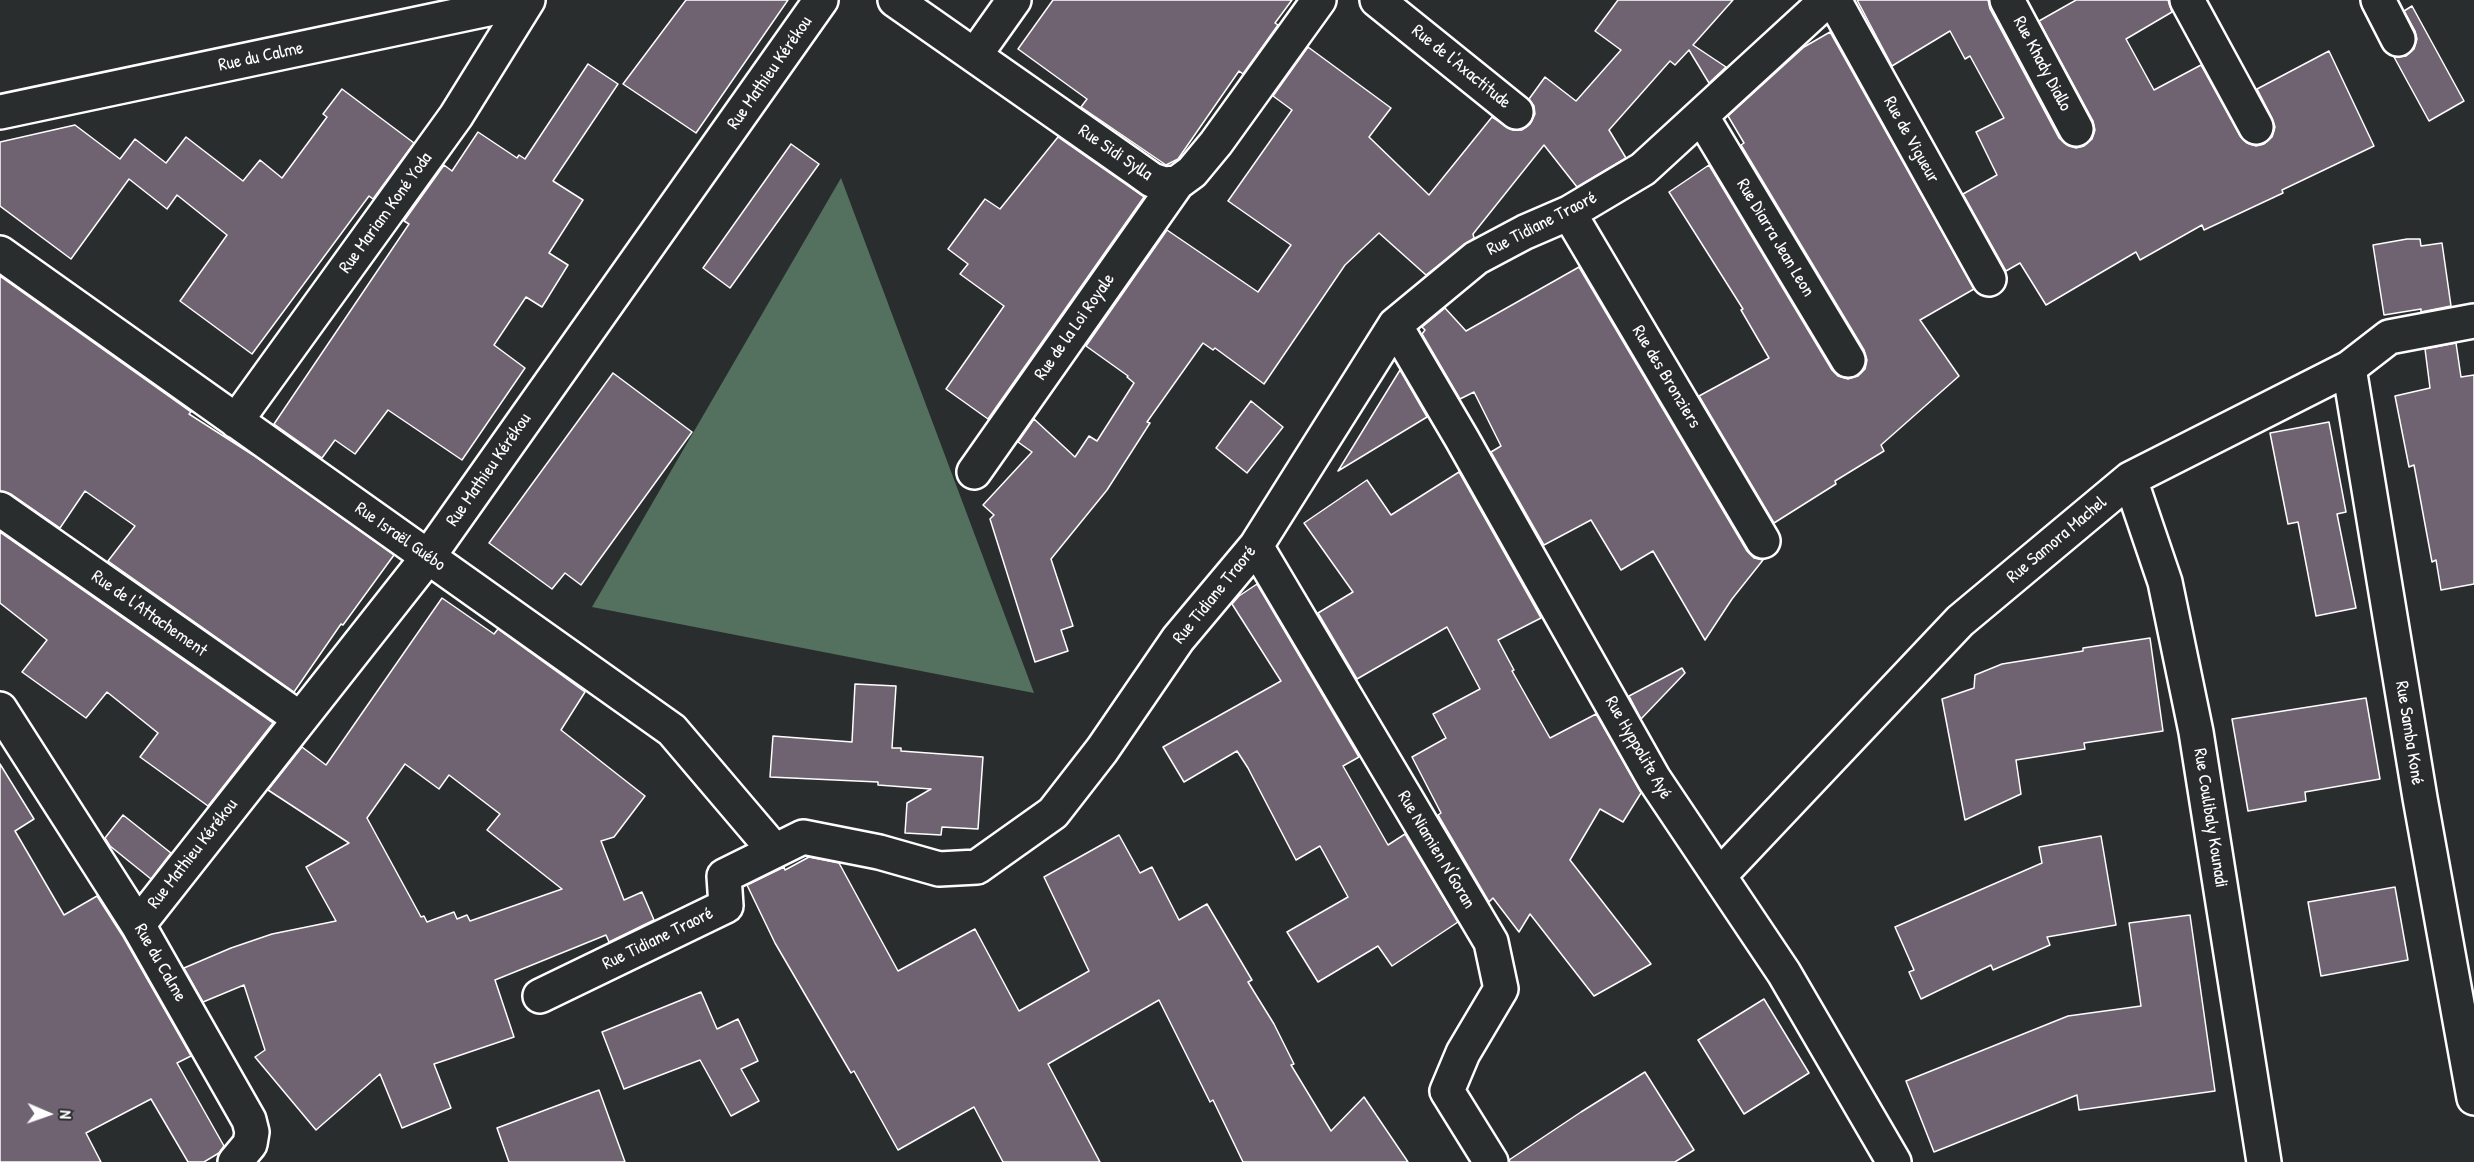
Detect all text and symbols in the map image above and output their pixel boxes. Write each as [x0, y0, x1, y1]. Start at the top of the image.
street label: Rue Mathieu Kérékou [723, 12, 817, 134]
street label: Rue Khady Diallo [2008, 13, 2076, 115]
street label: Rue de l'Axactitude [1407, 20, 1515, 114]
street label: Rue du Calme [217, 37, 305, 77]
street label: Rue de Vigueur [1878, 93, 1944, 187]
street label: Rue Sidi Sylla [1074, 120, 1156, 186]
street label: Rue Mariam Koné Yoda [335, 148, 437, 278]
street label: Rue Diarra Jean Leon [1731, 175, 1819, 301]
street label: Rue Tidiane Traoré [1483, 187, 1601, 261]
street label: Rue de la Loi Royale [1030, 270, 1120, 384]
street label: Rue des Bronziers [1627, 322, 1705, 432]
street label: Rue Mathieu Kérékou [442, 409, 536, 531]
street label: Rue Samora Machel [2003, 492, 2111, 588]
street label: Rue Israël Guébo [351, 498, 449, 576]
street label: Rue Tidiane Traoré [1169, 541, 1261, 649]
street label: Rue de l'Attachement [87, 566, 211, 662]
street label: Rue Samba Koné [2390, 680, 2428, 786]
street label: Rue Hyppolite Ayé [1600, 693, 1676, 803]
street label: Rue Coulibaly Kounadi [2188, 747, 2232, 889]
street label: Rue Niamien N'Goran [1392, 787, 1480, 913]
street label: Rue Mathieu Kérékou [143, 795, 243, 913]
street label: Rue Tidiane Traoré [599, 903, 717, 975]
street label: Rue du Calme [129, 920, 191, 1006]
north arrow [18, 1084, 78, 1144]
text: N [55, 1110, 77, 1119]

